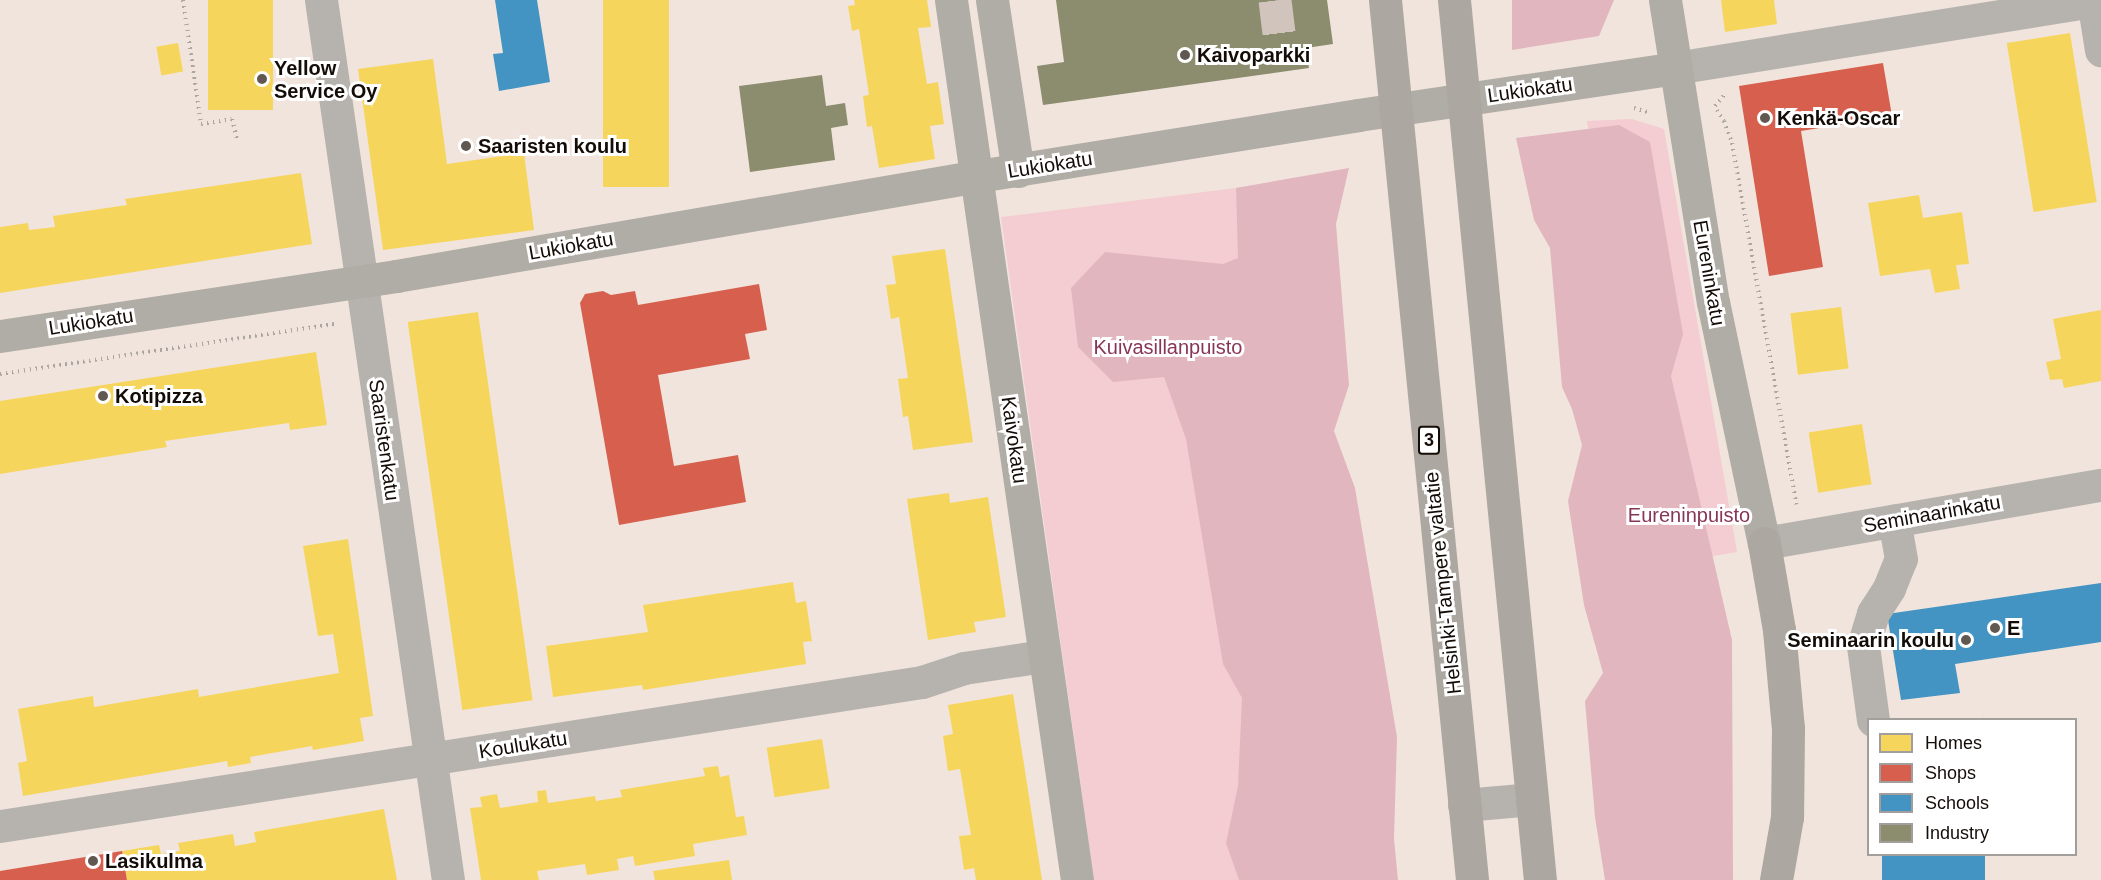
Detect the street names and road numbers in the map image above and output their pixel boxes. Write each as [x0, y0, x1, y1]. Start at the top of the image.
street label: Lukiokatu [1486, 72, 1574, 108]
street label: Lukiokatu [1006, 146, 1094, 184]
street label: Eureninkatu [1688, 218, 1730, 328]
street label: Lukiokatu [527, 227, 615, 265]
street label: Lukiokatu [47, 303, 135, 341]
street label: Saaristenkatu [364, 378, 404, 502]
street label: Kaivokatu [996, 395, 1032, 485]
road number: 3 [1417, 425, 1441, 455]
street label: Helsinki-Tampere valtatie [1419, 471, 1467, 695]
street label: Seminaarinkatu [1861, 490, 2003, 538]
street label: Koulukatu [477, 726, 569, 764]

